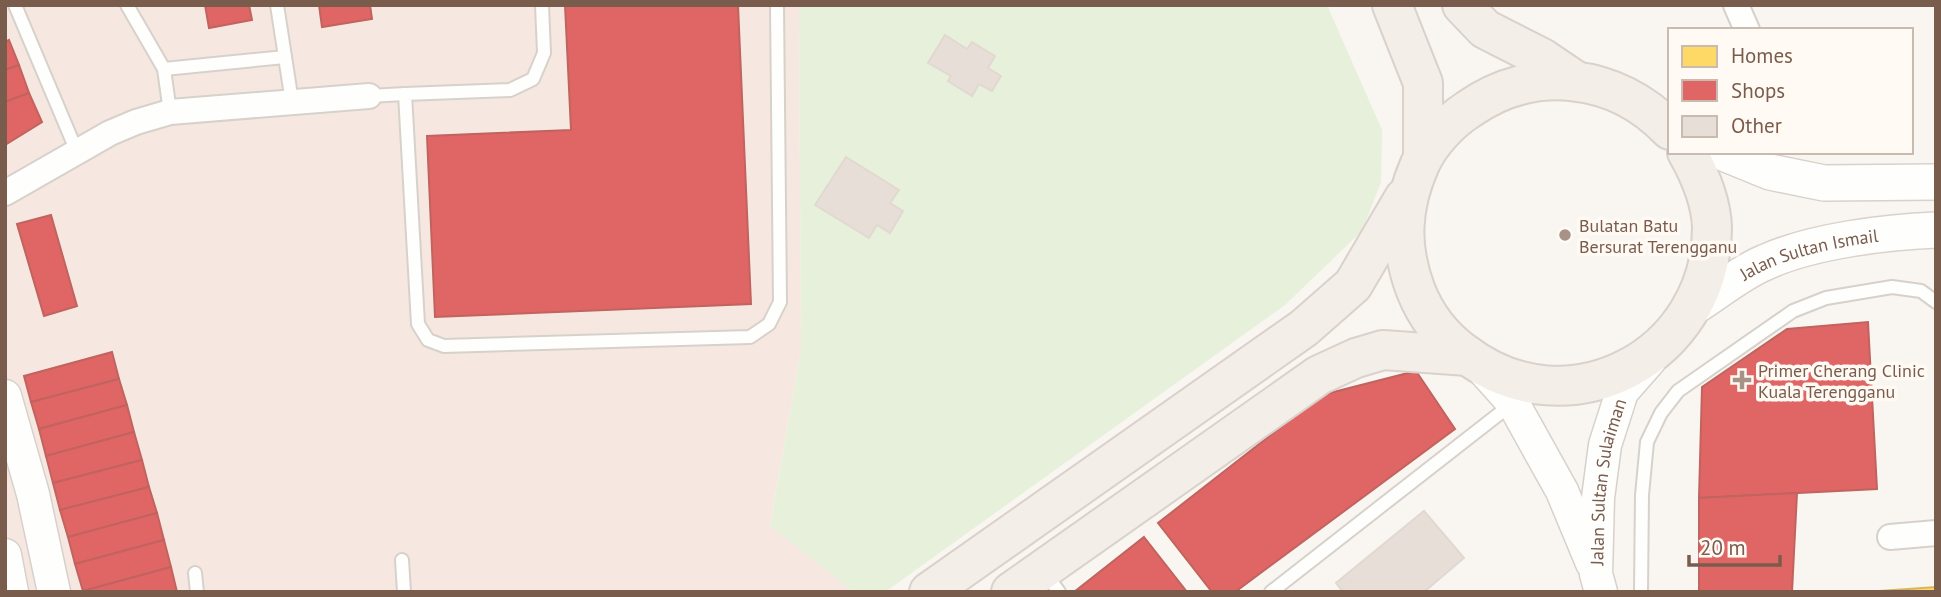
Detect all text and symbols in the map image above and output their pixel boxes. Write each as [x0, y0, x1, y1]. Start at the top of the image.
legend [1668, 28, 1913, 154]
text: Homes [1731, 42, 1793, 69]
text: Shops [1731, 77, 1785, 104]
text: Other [1731, 112, 1782, 139]
place label: Bulatan Batu Bersurat Terengganu [1579, 214, 1737, 258]
street label: Jalan Sultan Ismail [1734, 223, 1880, 285]
marker: Bulatan Batu Bersurat Terengganu [1557, 227, 1573, 243]
place label: Primer Cherang Clinic Kuala Terengganu [1758, 359, 1925, 403]
marker: Primer Cherang Clinic Kuala Terengganu [1732, 370, 1752, 390]
street label: Jalan Sultan Sulaiman [1585, 395, 1631, 567]
scale bar [1689, 524, 1780, 568]
text: 20 m [1700, 534, 1746, 561]

